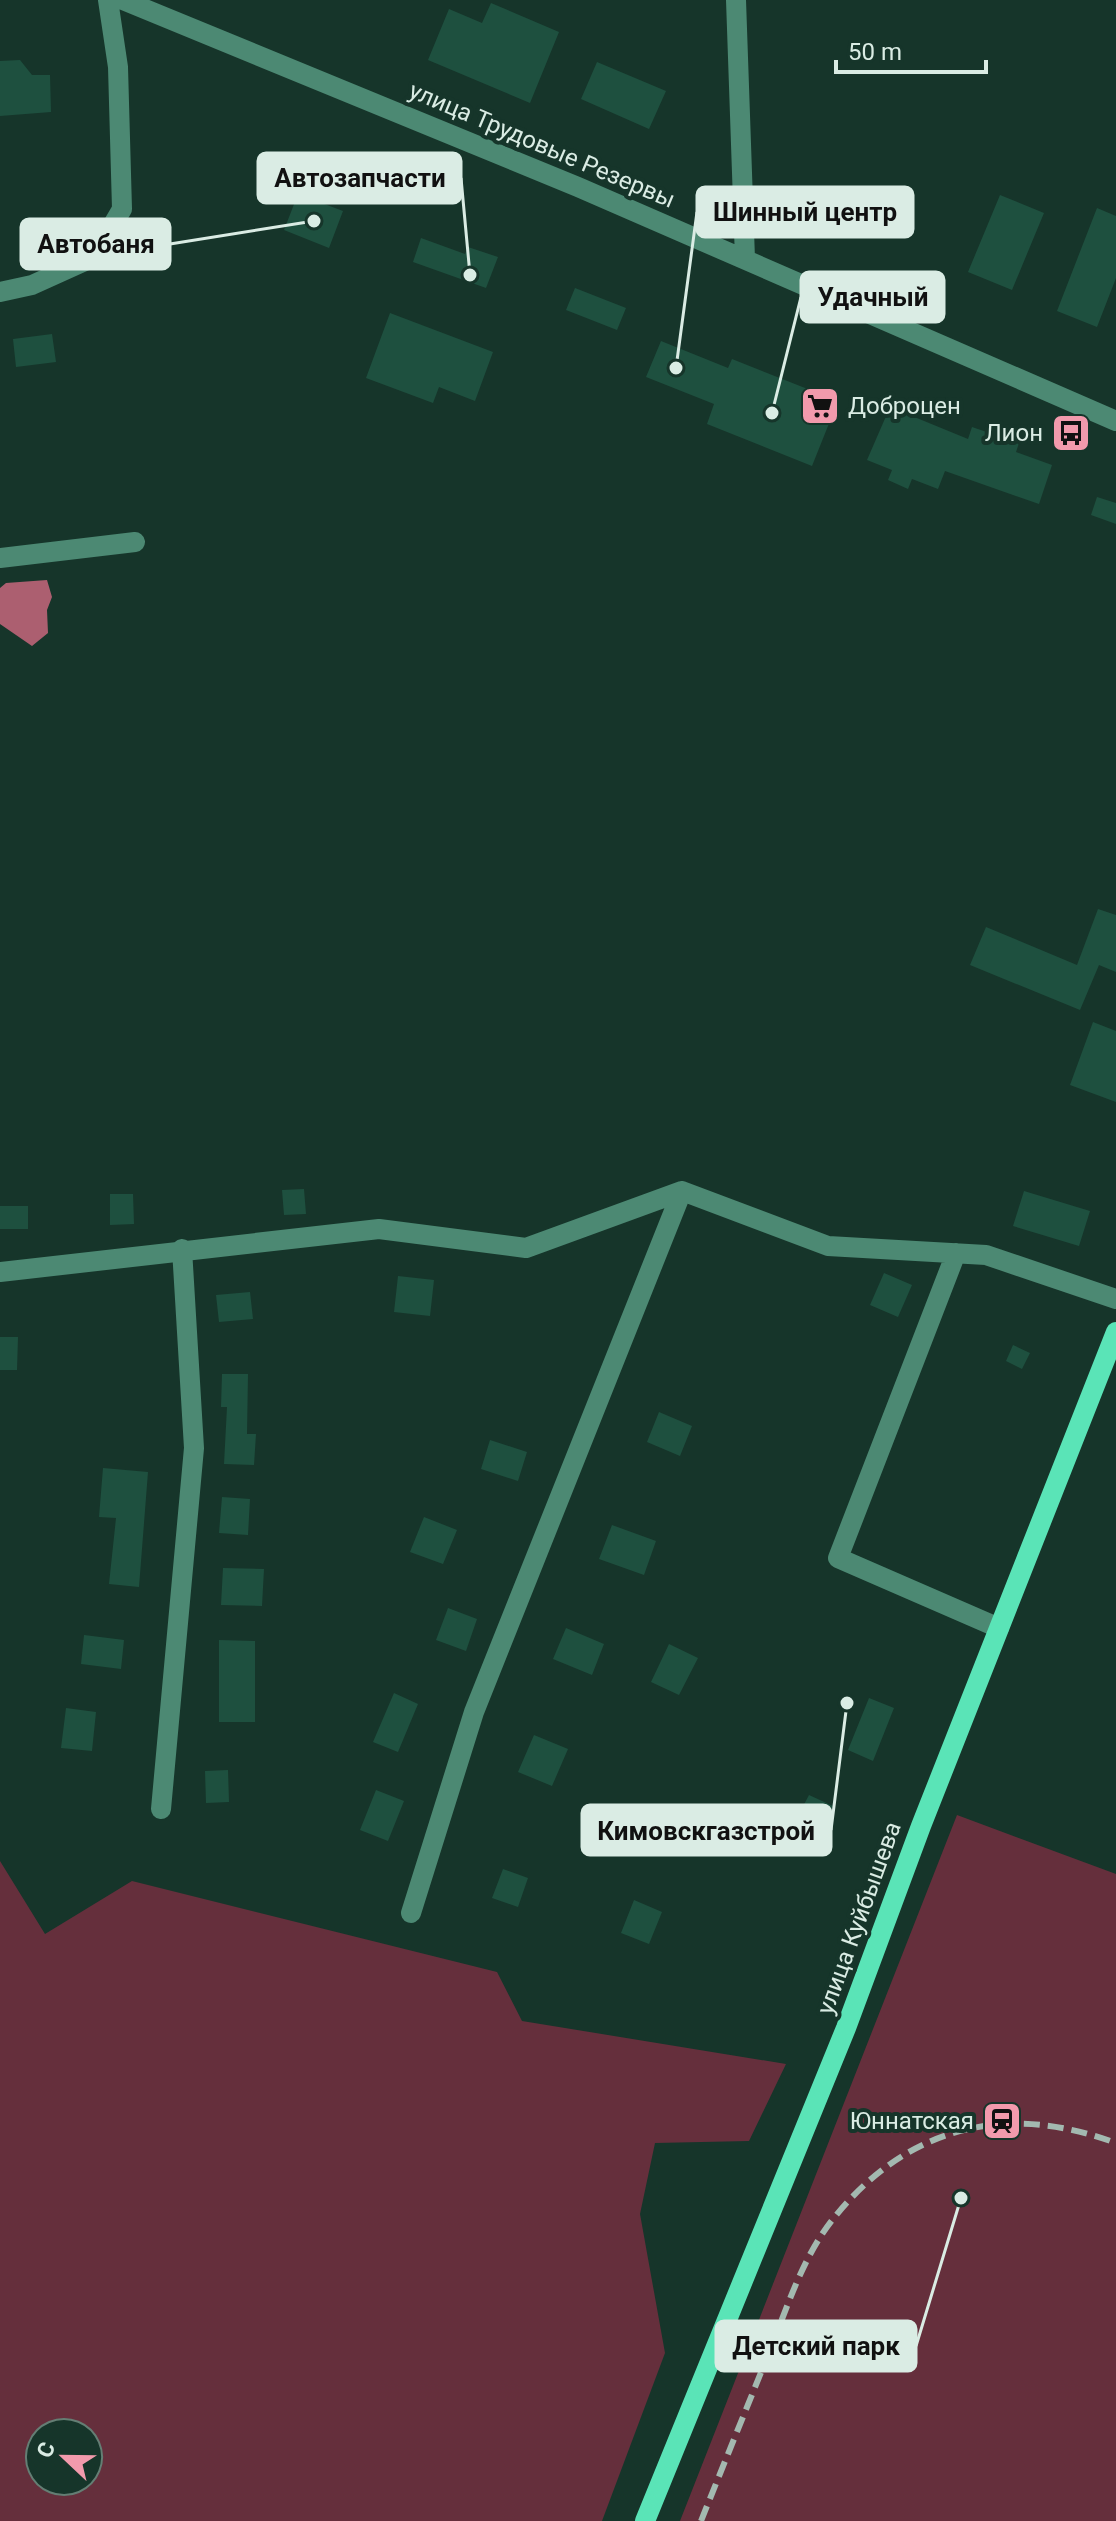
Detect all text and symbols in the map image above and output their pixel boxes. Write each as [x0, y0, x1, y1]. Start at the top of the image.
scale bar [836, 24, 986, 74]
text: 50 m [848, 38, 902, 66]
street label: улица Трудовые Резервы [405, 76, 679, 214]
callout: Автозапчасти [258, 153, 461, 203]
text: Автозапчасти [274, 163, 446, 193]
callout: Шинный центр [697, 187, 913, 237]
text: Шинный центр [713, 197, 897, 227]
callout: Автобаня [21, 219, 170, 269]
text: Автобаня [37, 229, 155, 259]
callout: Удачный [801, 272, 944, 322]
text: Удачный [817, 282, 929, 312]
supermarket icon: Доброцен [799, 385, 841, 427]
place label: Доброцен [848, 392, 961, 420]
bus stop icon: Лион [1050, 412, 1092, 454]
place label: Лион [985, 419, 1043, 447]
callout: Кимовскгазстрой [582, 1805, 831, 1855]
text: Кимовскгазстрой [597, 1816, 815, 1846]
street label: улица Куйбышева [811, 1818, 907, 2018]
station icon: Юннатская [981, 2100, 1023, 2142]
place label: Юннатская [850, 2107, 974, 2135]
callout: Детский парк [716, 2321, 916, 2371]
text: Детский парк [732, 2331, 900, 2361]
north arrow [24, 2417, 104, 2497]
text: С [32, 2438, 60, 2461]

